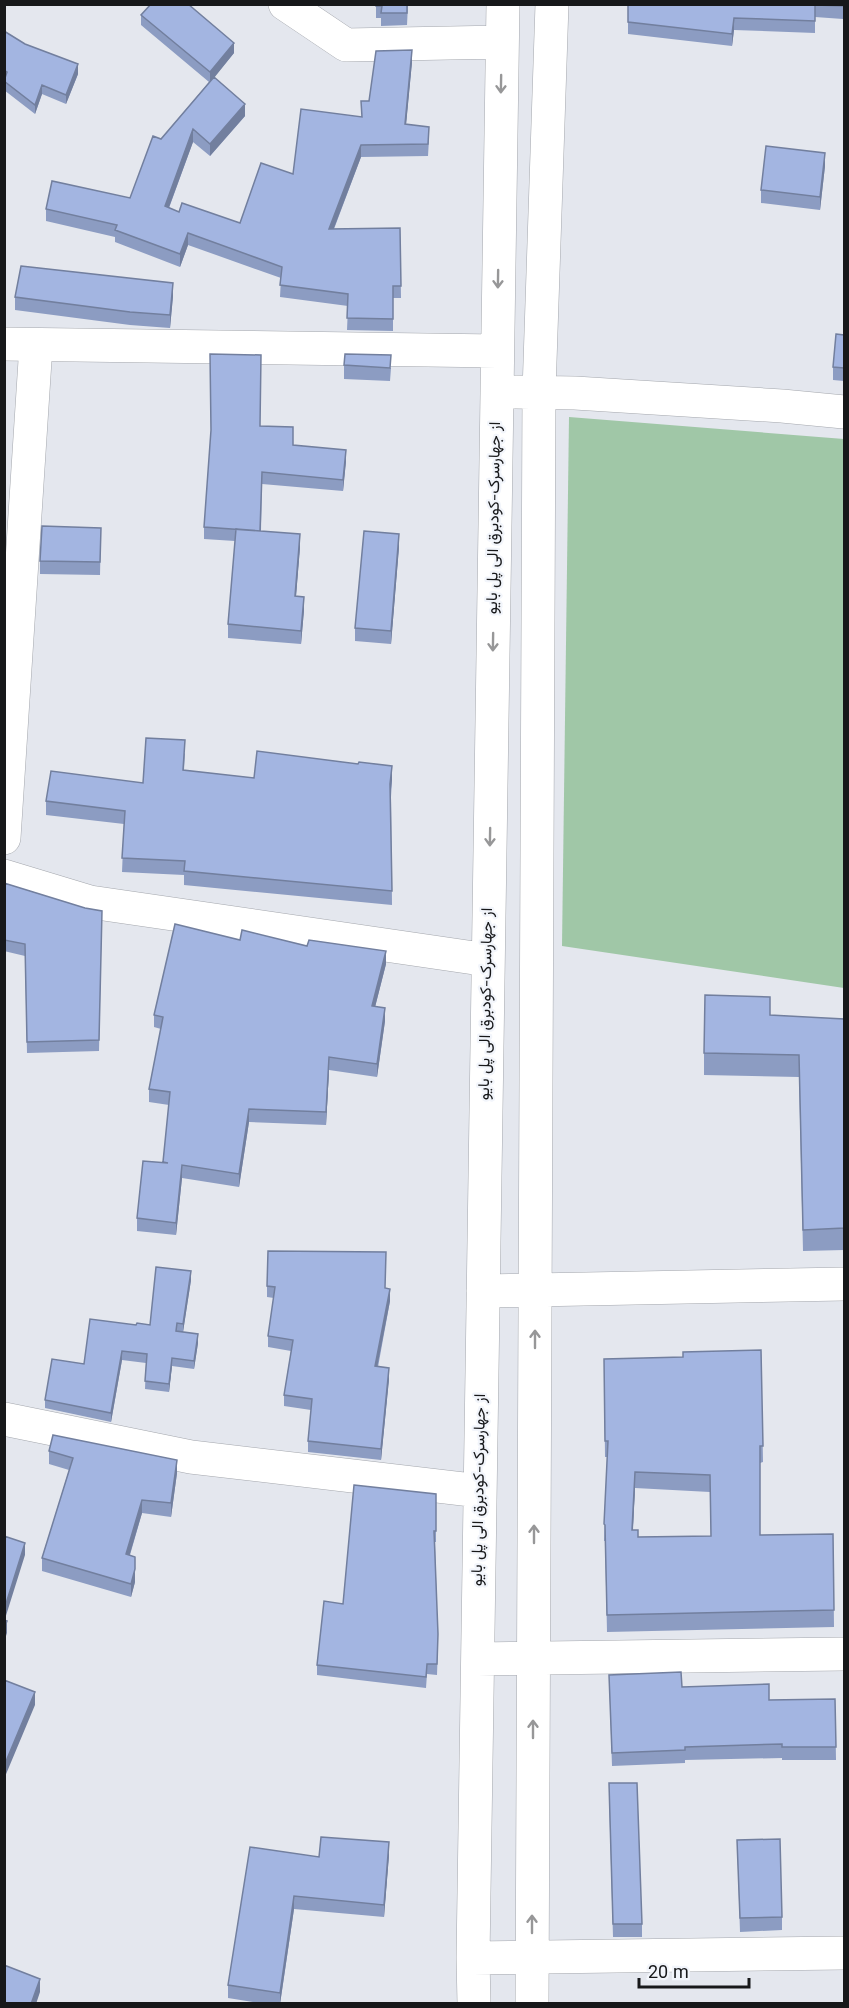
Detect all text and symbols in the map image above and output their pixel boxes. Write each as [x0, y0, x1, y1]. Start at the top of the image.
one-way arrow [495, 73, 507, 93]
one-way arrow [492, 268, 504, 288]
street label: از جهارسرک-کودبرق الی پل بایو [481, 422, 509, 614]
one-way arrow [487, 631, 499, 651]
one-way arrow [484, 826, 496, 846]
street label: از جهارسرک-کودبرق الی پل بایو [473, 908, 501, 1100]
one-way arrow [529, 1330, 541, 1350]
street label: از جهارسرک-کودبرق الی پل بایو [466, 1394, 494, 1586]
one-way arrow [528, 1525, 540, 1545]
one-way arrow [527, 1720, 539, 1740]
one-way arrow [526, 1915, 538, 1935]
scale bar [639, 1951, 748, 1989]
text: 20 m [648, 1960, 689, 1988]

